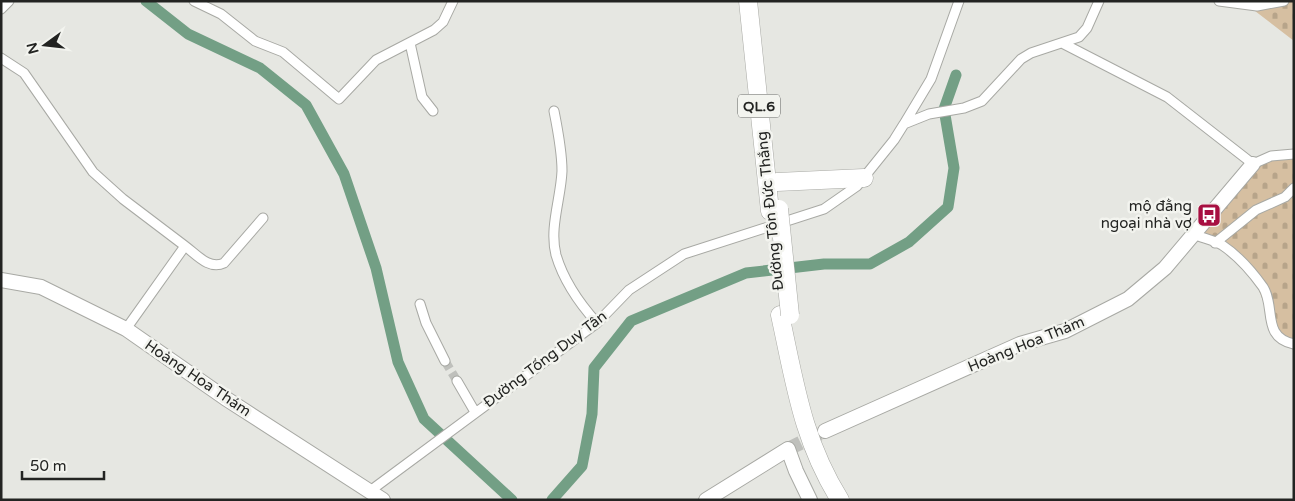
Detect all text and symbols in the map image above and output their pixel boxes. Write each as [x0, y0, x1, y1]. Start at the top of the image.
north arrow [20, 20, 70, 70]
text: N [23, 41, 43, 56]
road number: QL.6 [738, 94, 780, 118]
street label: Đường Tôn Đức Thắng [753, 130, 787, 292]
place label: mộ đằng ngoại nhà vợ [1101, 197, 1192, 232]
bus stop icon: mộ đằng ngoại nhà vợ [1196, 202, 1222, 228]
street label: Đường Tống Duy Tân [480, 307, 610, 411]
street label: Hoàng Hoa Thám [965, 312, 1087, 376]
street label: Hoàng Hoa Thám [142, 336, 254, 420]
scale bar [22, 448, 105, 480]
text: 50 m [30, 457, 67, 475]

